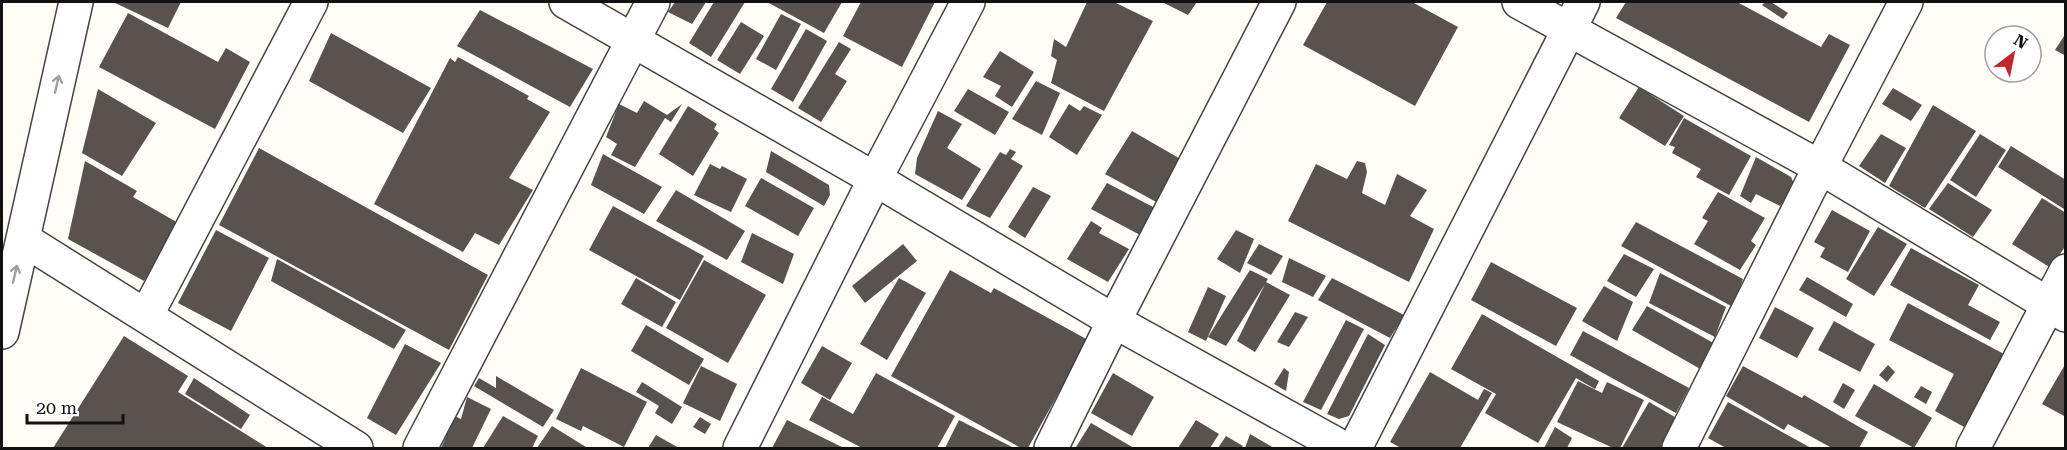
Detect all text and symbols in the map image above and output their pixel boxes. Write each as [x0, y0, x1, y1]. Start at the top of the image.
north arrow [1983, 24, 2043, 84]
text: N [2010, 30, 2031, 53]
one-way arrow [52, 75, 64, 94]
one-way arrow [9, 265, 21, 284]
scale bar [27, 387, 123, 425]
text: 20 m [36, 397, 77, 418]

